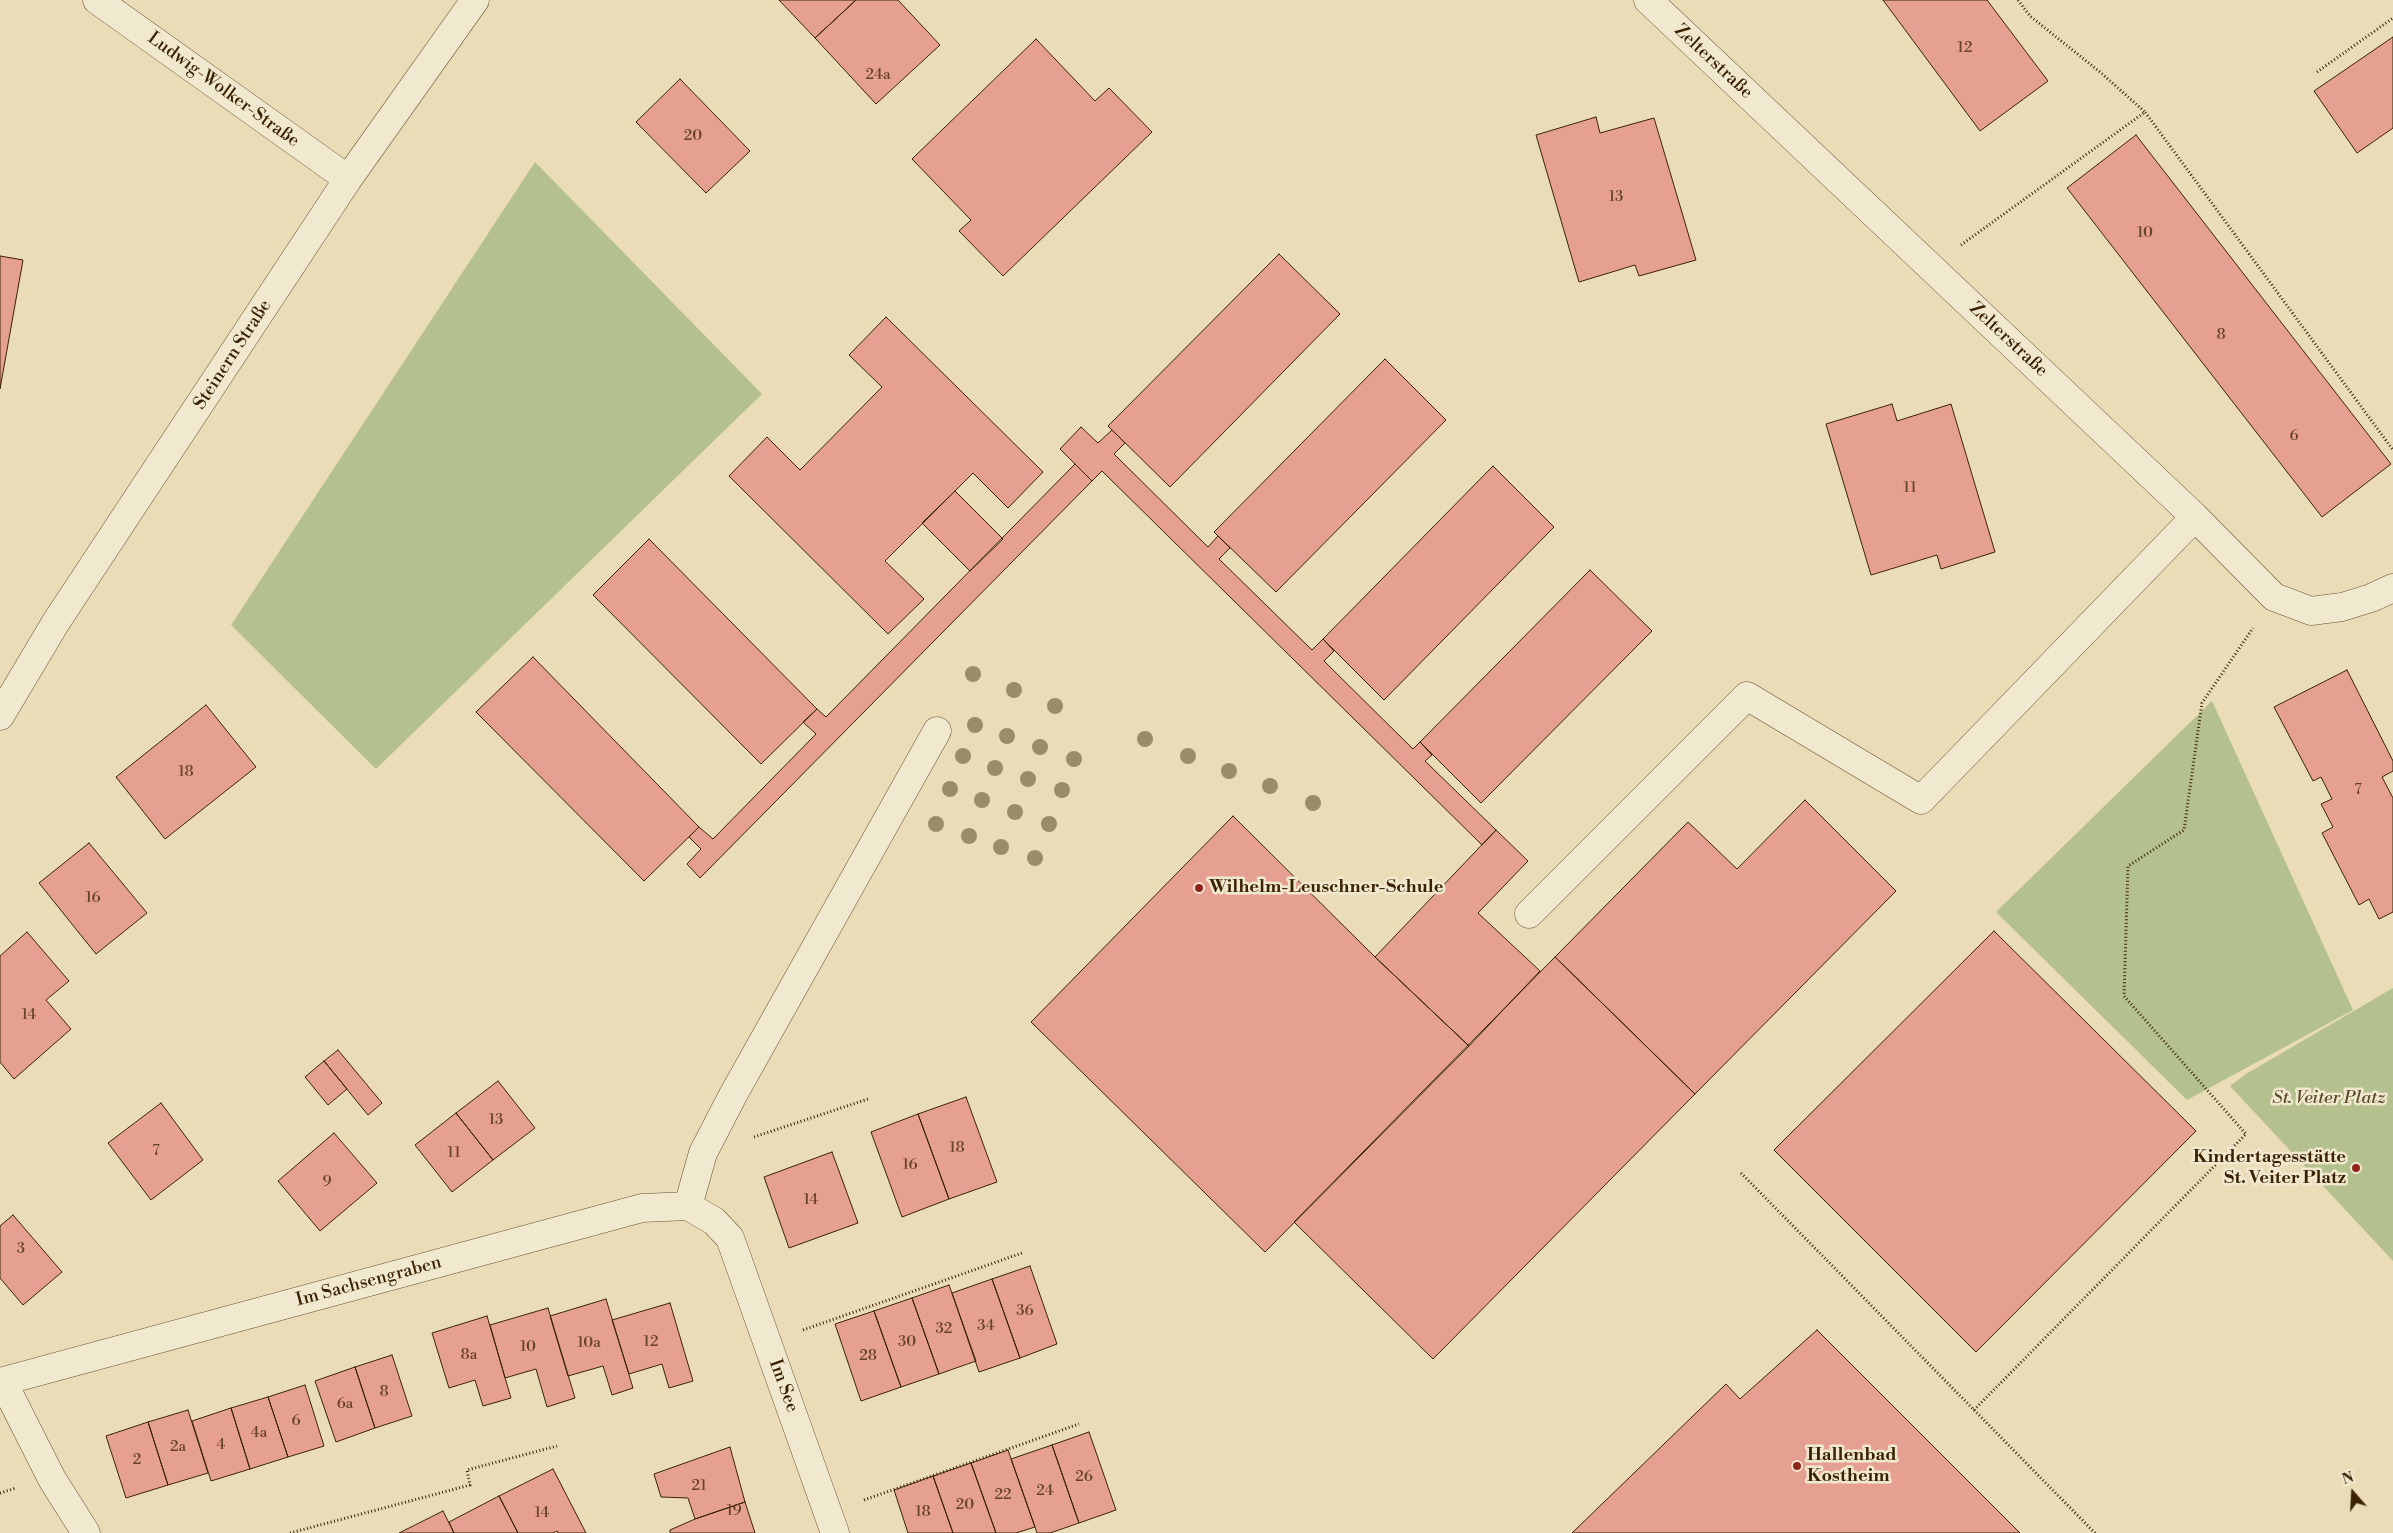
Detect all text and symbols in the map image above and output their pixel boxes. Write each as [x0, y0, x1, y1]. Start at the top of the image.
street label: Zelterstraße [1669, 20, 1757, 104]
street label: Ludwig-Wolker-Straße [143, 28, 303, 152]
house number: 12 [1957, 39, 1973, 57]
house number: 24a [865, 66, 891, 84]
house number: 20 [684, 127, 702, 145]
house number: 13 [1609, 188, 1623, 206]
house number: 10 [2137, 224, 2153, 242]
street label: Steinern Straße [189, 296, 277, 414]
street label: Zelterstraße [1964, 298, 2052, 382]
house number: 8 [2216, 326, 2226, 344]
house number: 6 [2289, 427, 2299, 445]
house number: 11 [1903, 479, 1917, 497]
house number: 18 [178, 763, 194, 781]
house number: 7 [2354, 781, 2362, 799]
place label: Wilhelm-Leuschner-Schule [1209, 877, 1443, 899]
marker: Wilhelm-Leuschner-Schule [1193, 882, 1205, 894]
house number: 16 [85, 889, 101, 907]
house number: 14 [22, 1006, 36, 1024]
park label: St. Veiter Platz [2272, 1088, 2386, 1110]
house number: 13 [489, 1111, 503, 1129]
house number: 18 [949, 1139, 965, 1157]
house number: 7 [152, 1142, 160, 1160]
house number: 11 [447, 1144, 461, 1162]
place label: Kindertagesstätte St. Veiter Platz [2193, 1147, 2346, 1190]
house number: 16 [902, 1156, 918, 1174]
marker: Kindertagesstätte St. Veiter Platz [2350, 1162, 2362, 1174]
house number: 9 [322, 1173, 332, 1191]
house number: 14 [804, 1191, 818, 1209]
house number: 3 [17, 1240, 25, 1258]
street label: Im Sachsengraben [294, 1252, 444, 1312]
house number: 36 [1016, 1302, 1034, 1320]
house number: 34 [977, 1317, 995, 1335]
house number: 32 [936, 1320, 952, 1338]
house number: 12 [643, 1333, 659, 1351]
house number: 30 [898, 1333, 916, 1351]
house number: 10a [577, 1334, 601, 1352]
house number: 10 [520, 1338, 536, 1356]
house number: 8a [461, 1346, 477, 1364]
house number: 28 [859, 1347, 877, 1365]
street label: Im See [763, 1357, 803, 1415]
house number: 8 [379, 1383, 389, 1401]
house number: 6a [337, 1395, 353, 1413]
house number: 6 [291, 1412, 301, 1430]
house number: 4a [251, 1424, 267, 1442]
house number: 4 [217, 1436, 225, 1454]
house number: 2a [170, 1438, 186, 1456]
place label: Hallenbad Kostheim [1807, 1445, 1897, 1488]
house number: 2 [133, 1451, 141, 1469]
marker: Hallenbad Kostheim [1791, 1460, 1803, 1472]
house number: 26 [1075, 1468, 1093, 1486]
north arrow [2328, 1468, 2378, 1518]
text: N [2340, 1469, 2356, 1489]
house number: 21 [691, 1477, 707, 1495]
house number: 24 [1036, 1482, 1054, 1500]
house number: 22 [994, 1486, 1012, 1504]
house number: 20 [956, 1496, 974, 1514]
house number: 19 [726, 1502, 742, 1520]
house number: 18 [915, 1503, 931, 1521]
house number: 14 [535, 1504, 549, 1522]

